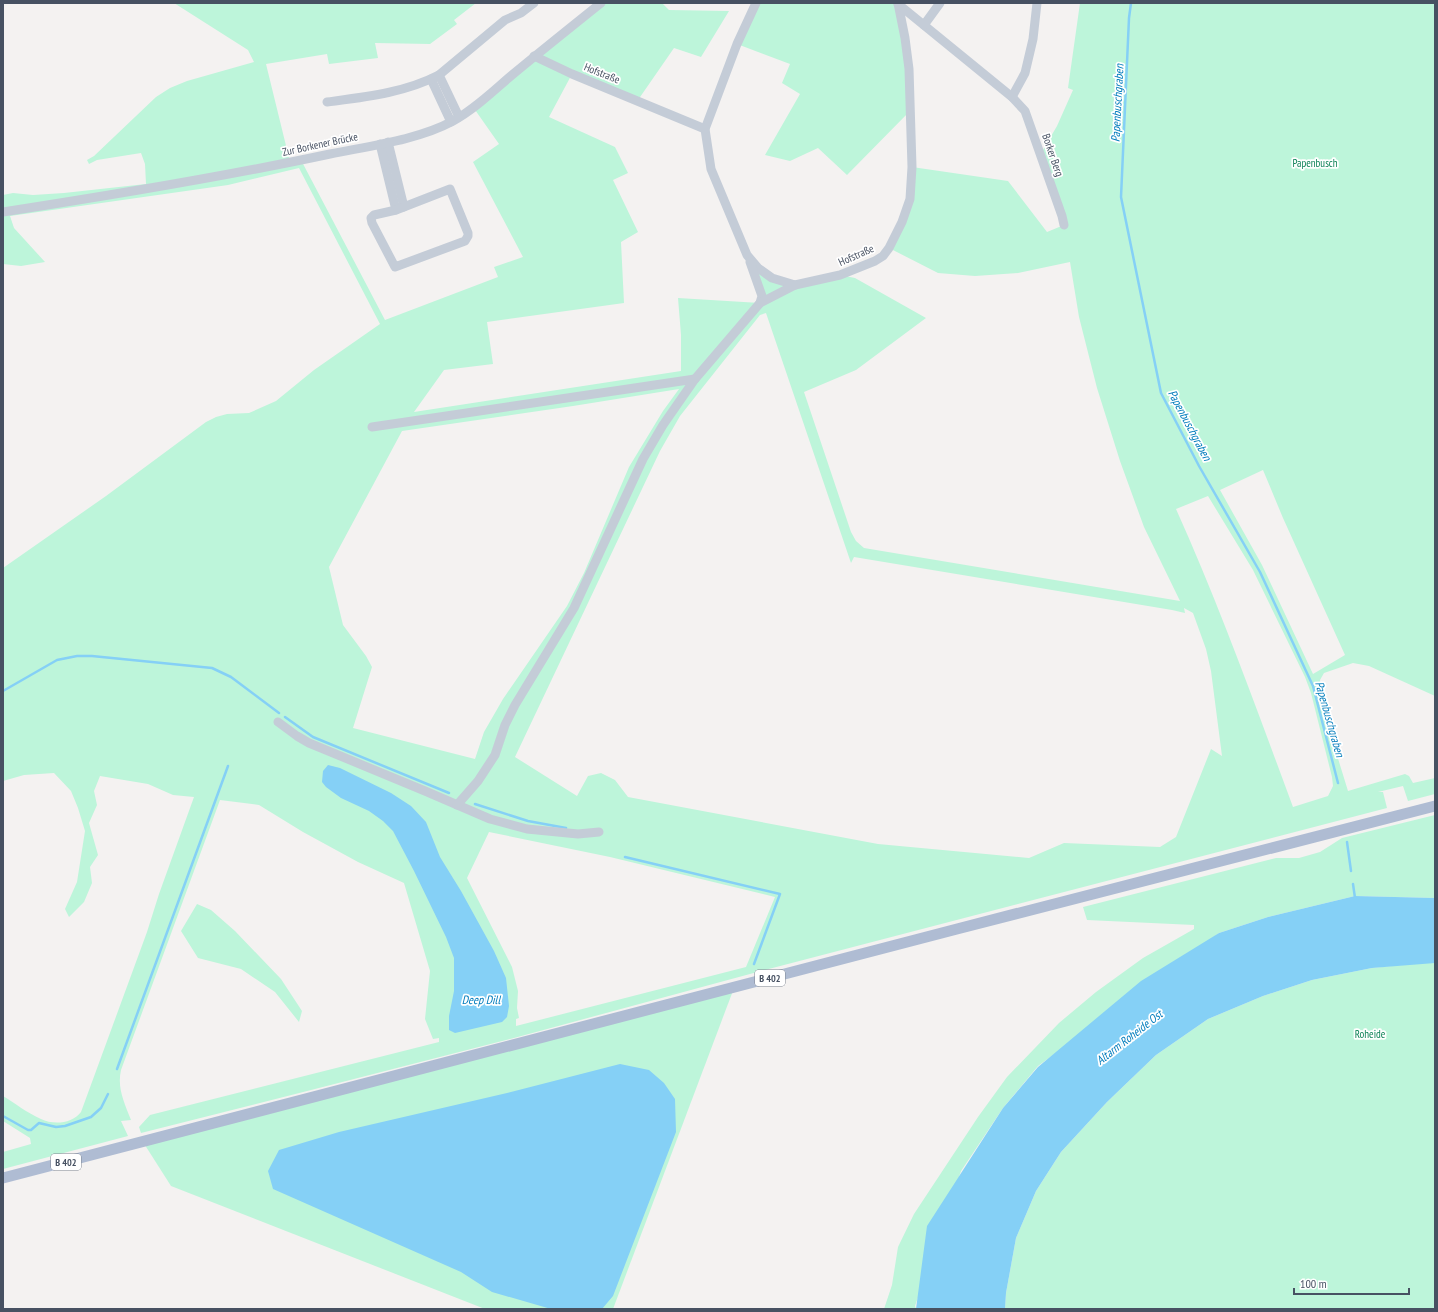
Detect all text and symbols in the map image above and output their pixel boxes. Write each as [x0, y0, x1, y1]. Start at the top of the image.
street label: Hofstraße [582, 59, 622, 87]
water label: Papenbuschgraben [1107, 63, 1127, 142]
street label: Zur Borkener Brücke [281, 129, 359, 159]
street label: Borker Berg [1039, 132, 1067, 179]
park label: Papenbusch [1292, 156, 1338, 170]
street label: Hofstraße [836, 241, 876, 269]
water label: Papenbuschgraben [1165, 387, 1215, 464]
water label: Papenbuschgraben [1312, 679, 1348, 759]
road number: B 402 [755, 970, 785, 986]
water label: Deep Dill [462, 992, 501, 1007]
water label: Altarm Roheide Ost [1093, 1005, 1167, 1068]
park label: Roheide [1355, 1027, 1386, 1041]
road number: B 402 [51, 1154, 81, 1170]
scale bar [1294, 1270, 1409, 1296]
text: 100 m [1300, 1276, 1327, 1291]

